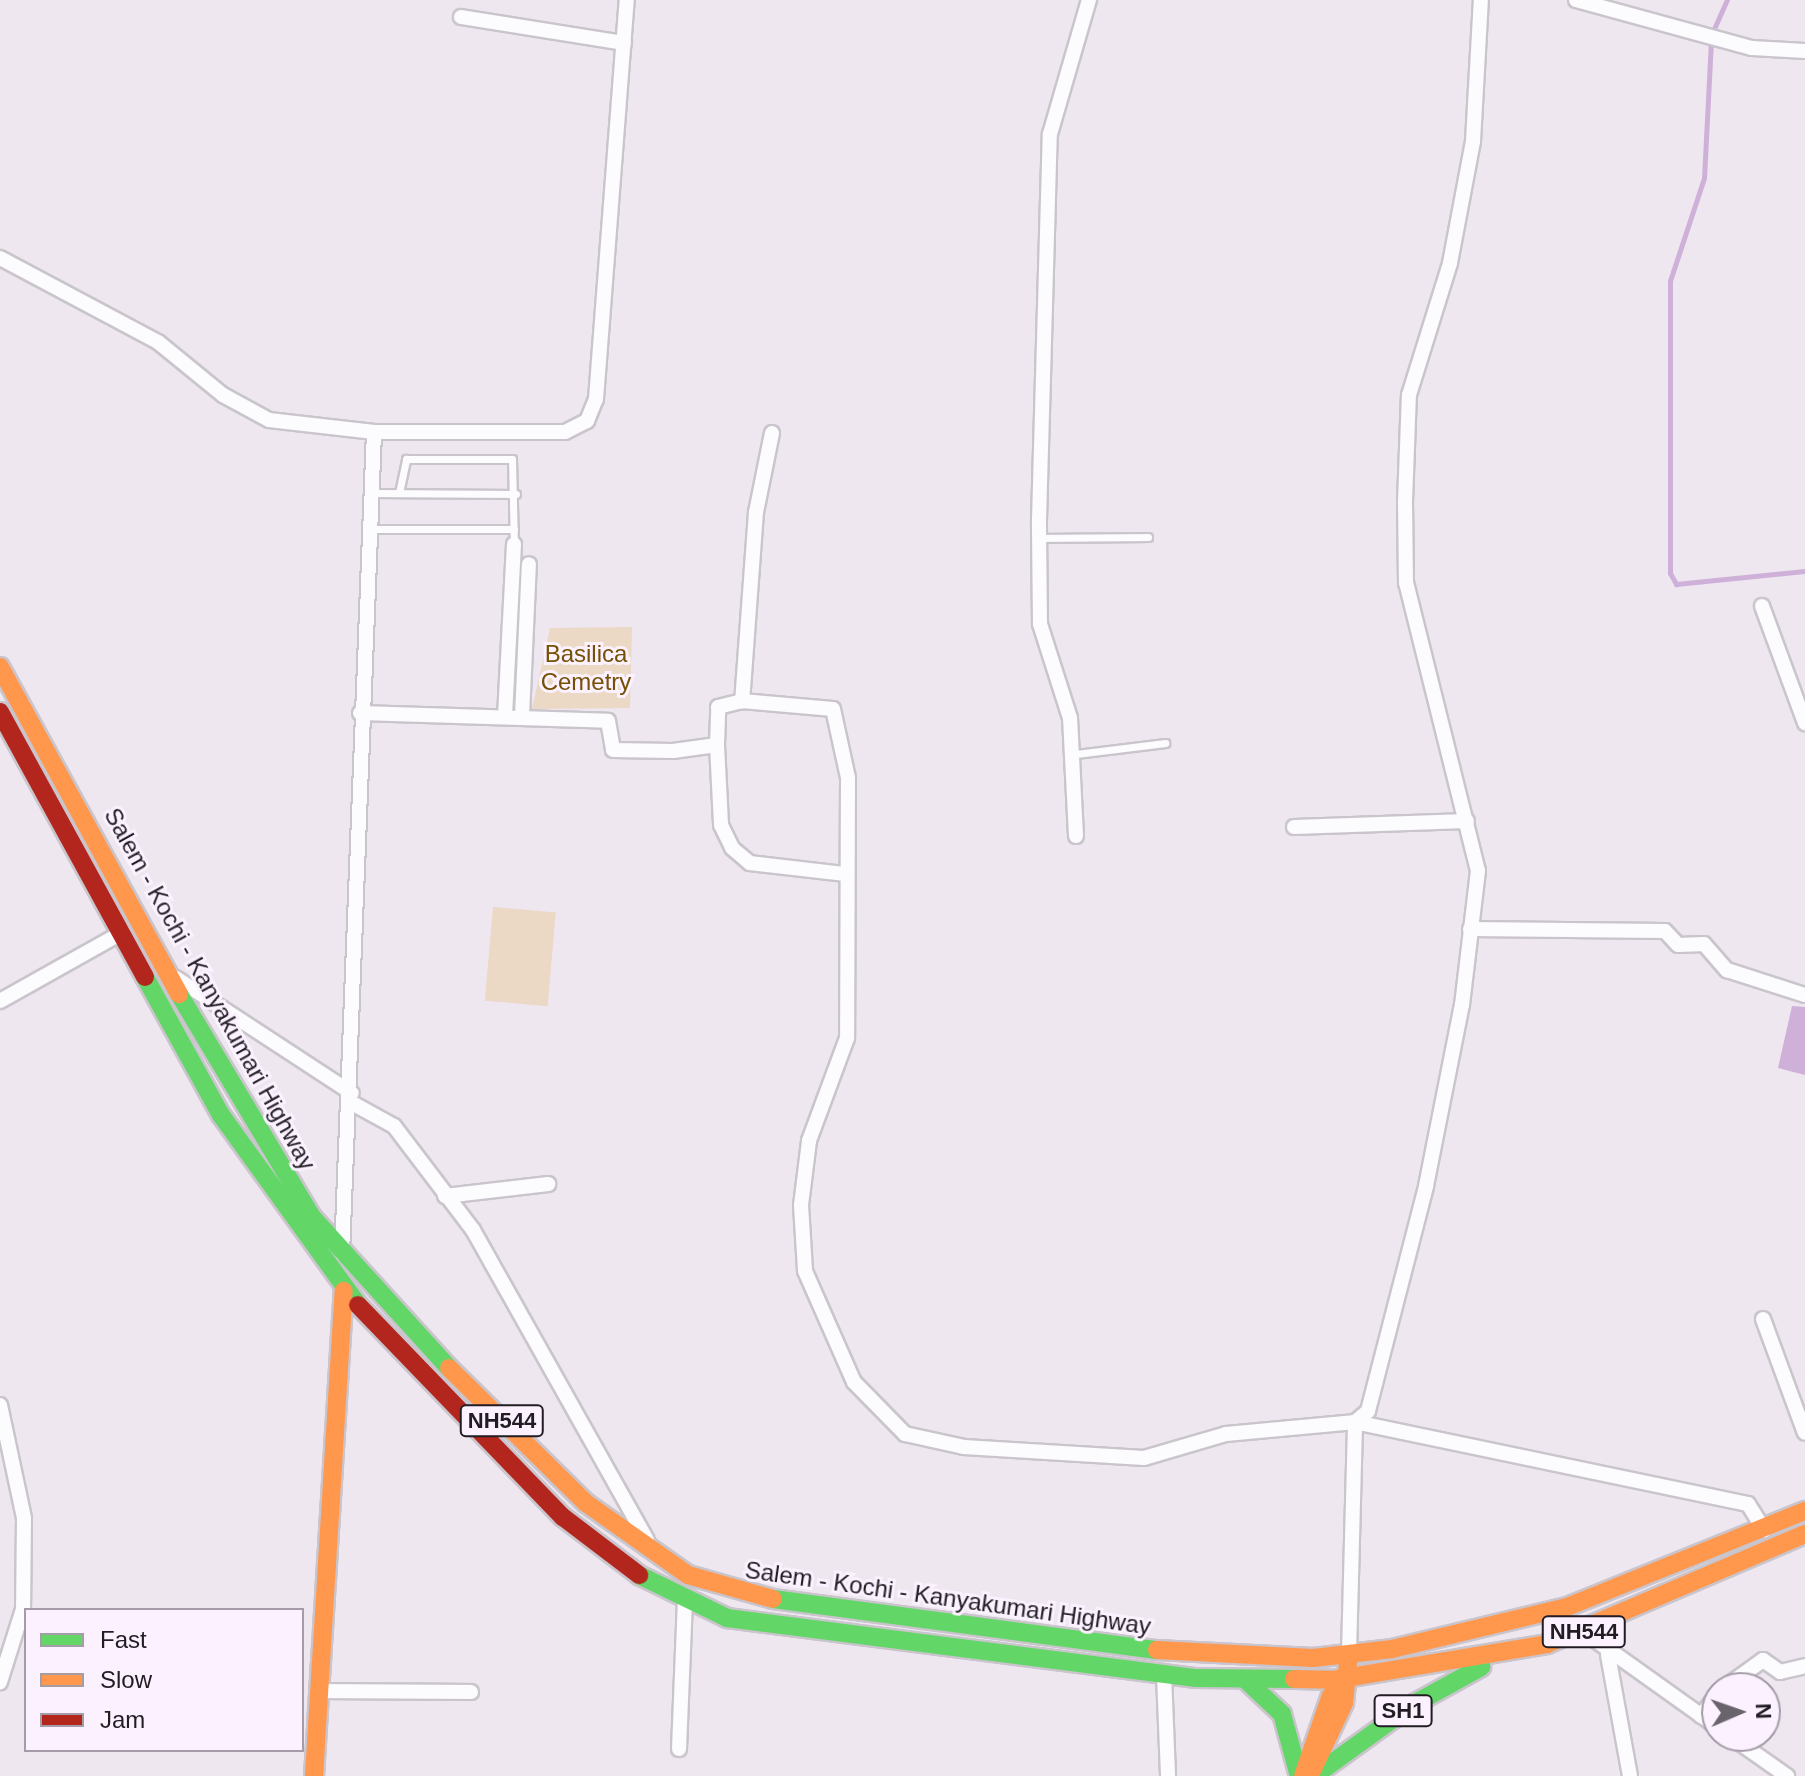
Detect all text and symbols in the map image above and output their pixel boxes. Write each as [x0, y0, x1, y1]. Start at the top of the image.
park label: Basilica Cemetry [541, 640, 631, 696]
street label: Salem - Kochi - Kanyakumari Highway [98, 803, 322, 1175]
road number: NH544 [458, 1403, 546, 1439]
street label: Salem - Kochi - Kanyakumari Highway [743, 1555, 1153, 1641]
legend [24, 1608, 304, 1752]
road number: NH544 [1540, 1614, 1628, 1650]
text: Fast [100, 1626, 147, 1653]
text: Slow [100, 1666, 152, 1693]
north arrow [1701, 1672, 1781, 1752]
road number: SH1 [1373, 1693, 1433, 1729]
text: N [1751, 1703, 1776, 1720]
text: Jam [100, 1706, 145, 1733]

